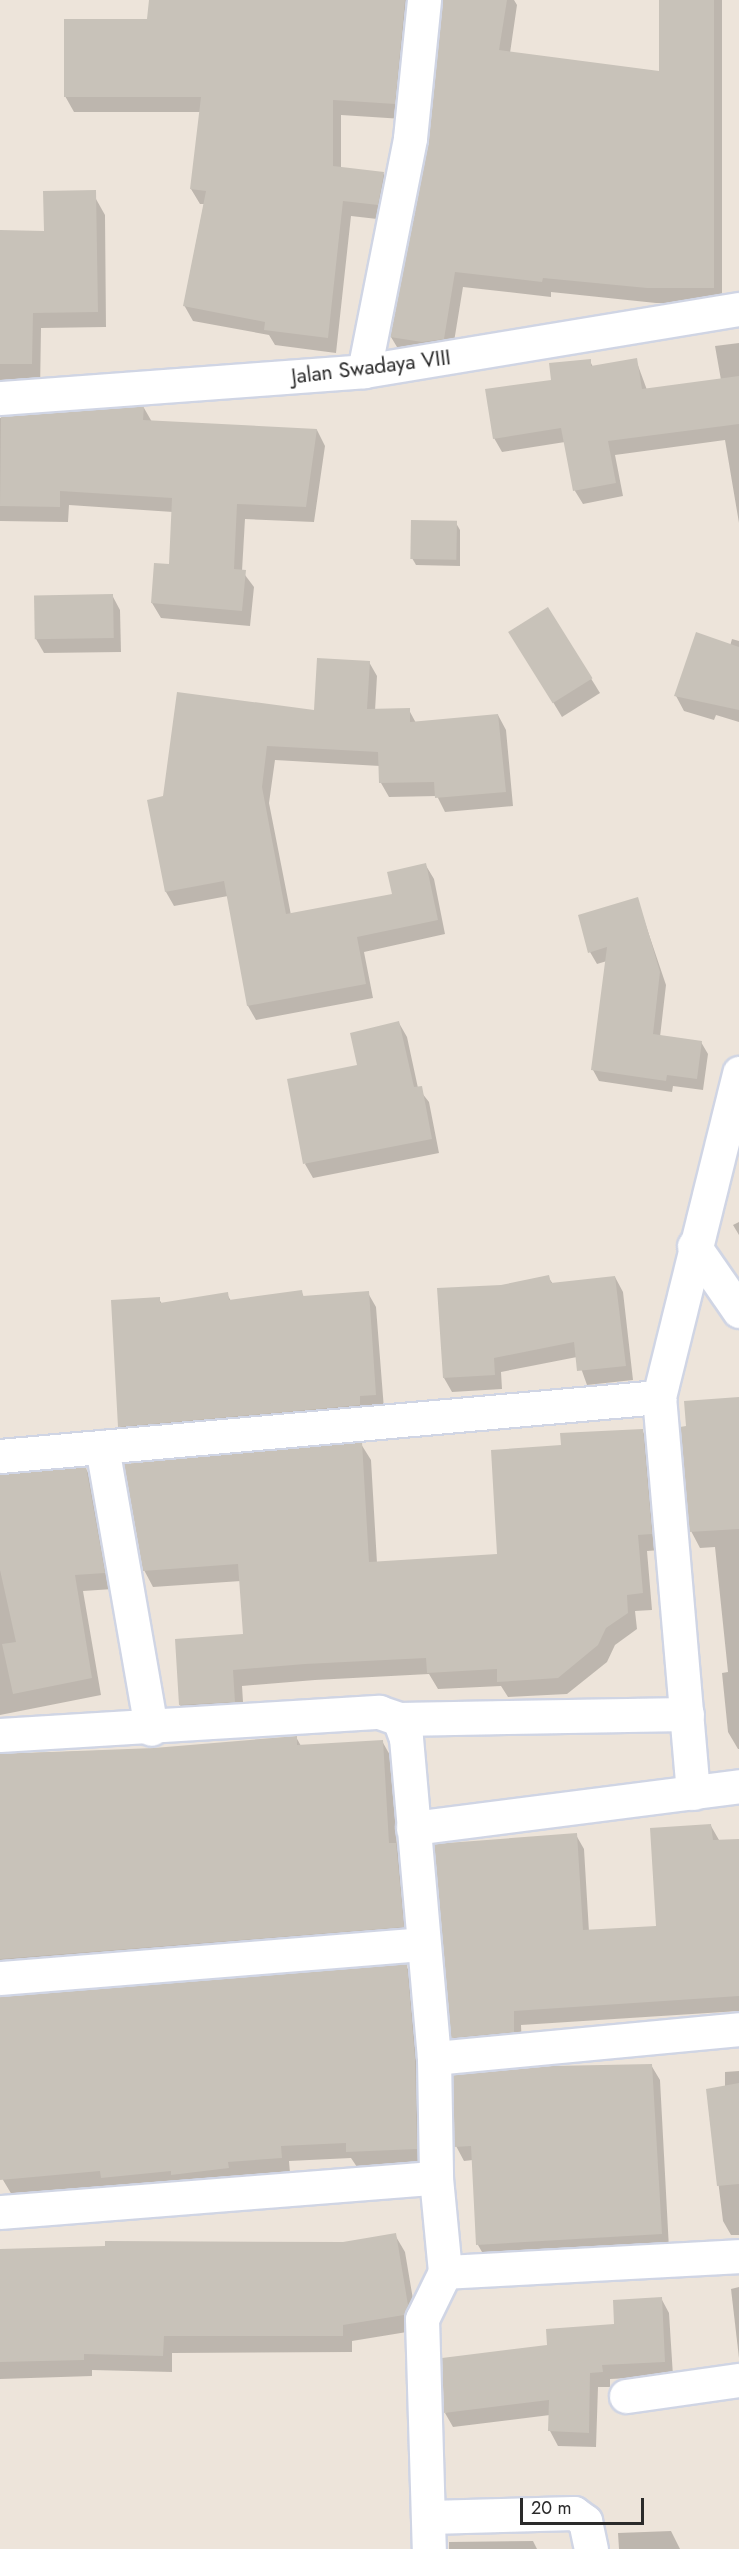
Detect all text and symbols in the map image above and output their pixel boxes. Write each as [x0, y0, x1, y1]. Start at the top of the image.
street label: Jalan Swadaya VIII [290, 345, 452, 389]
scale bar [523, 2486, 648, 2524]
text: 20 m [531, 2495, 571, 2521]

